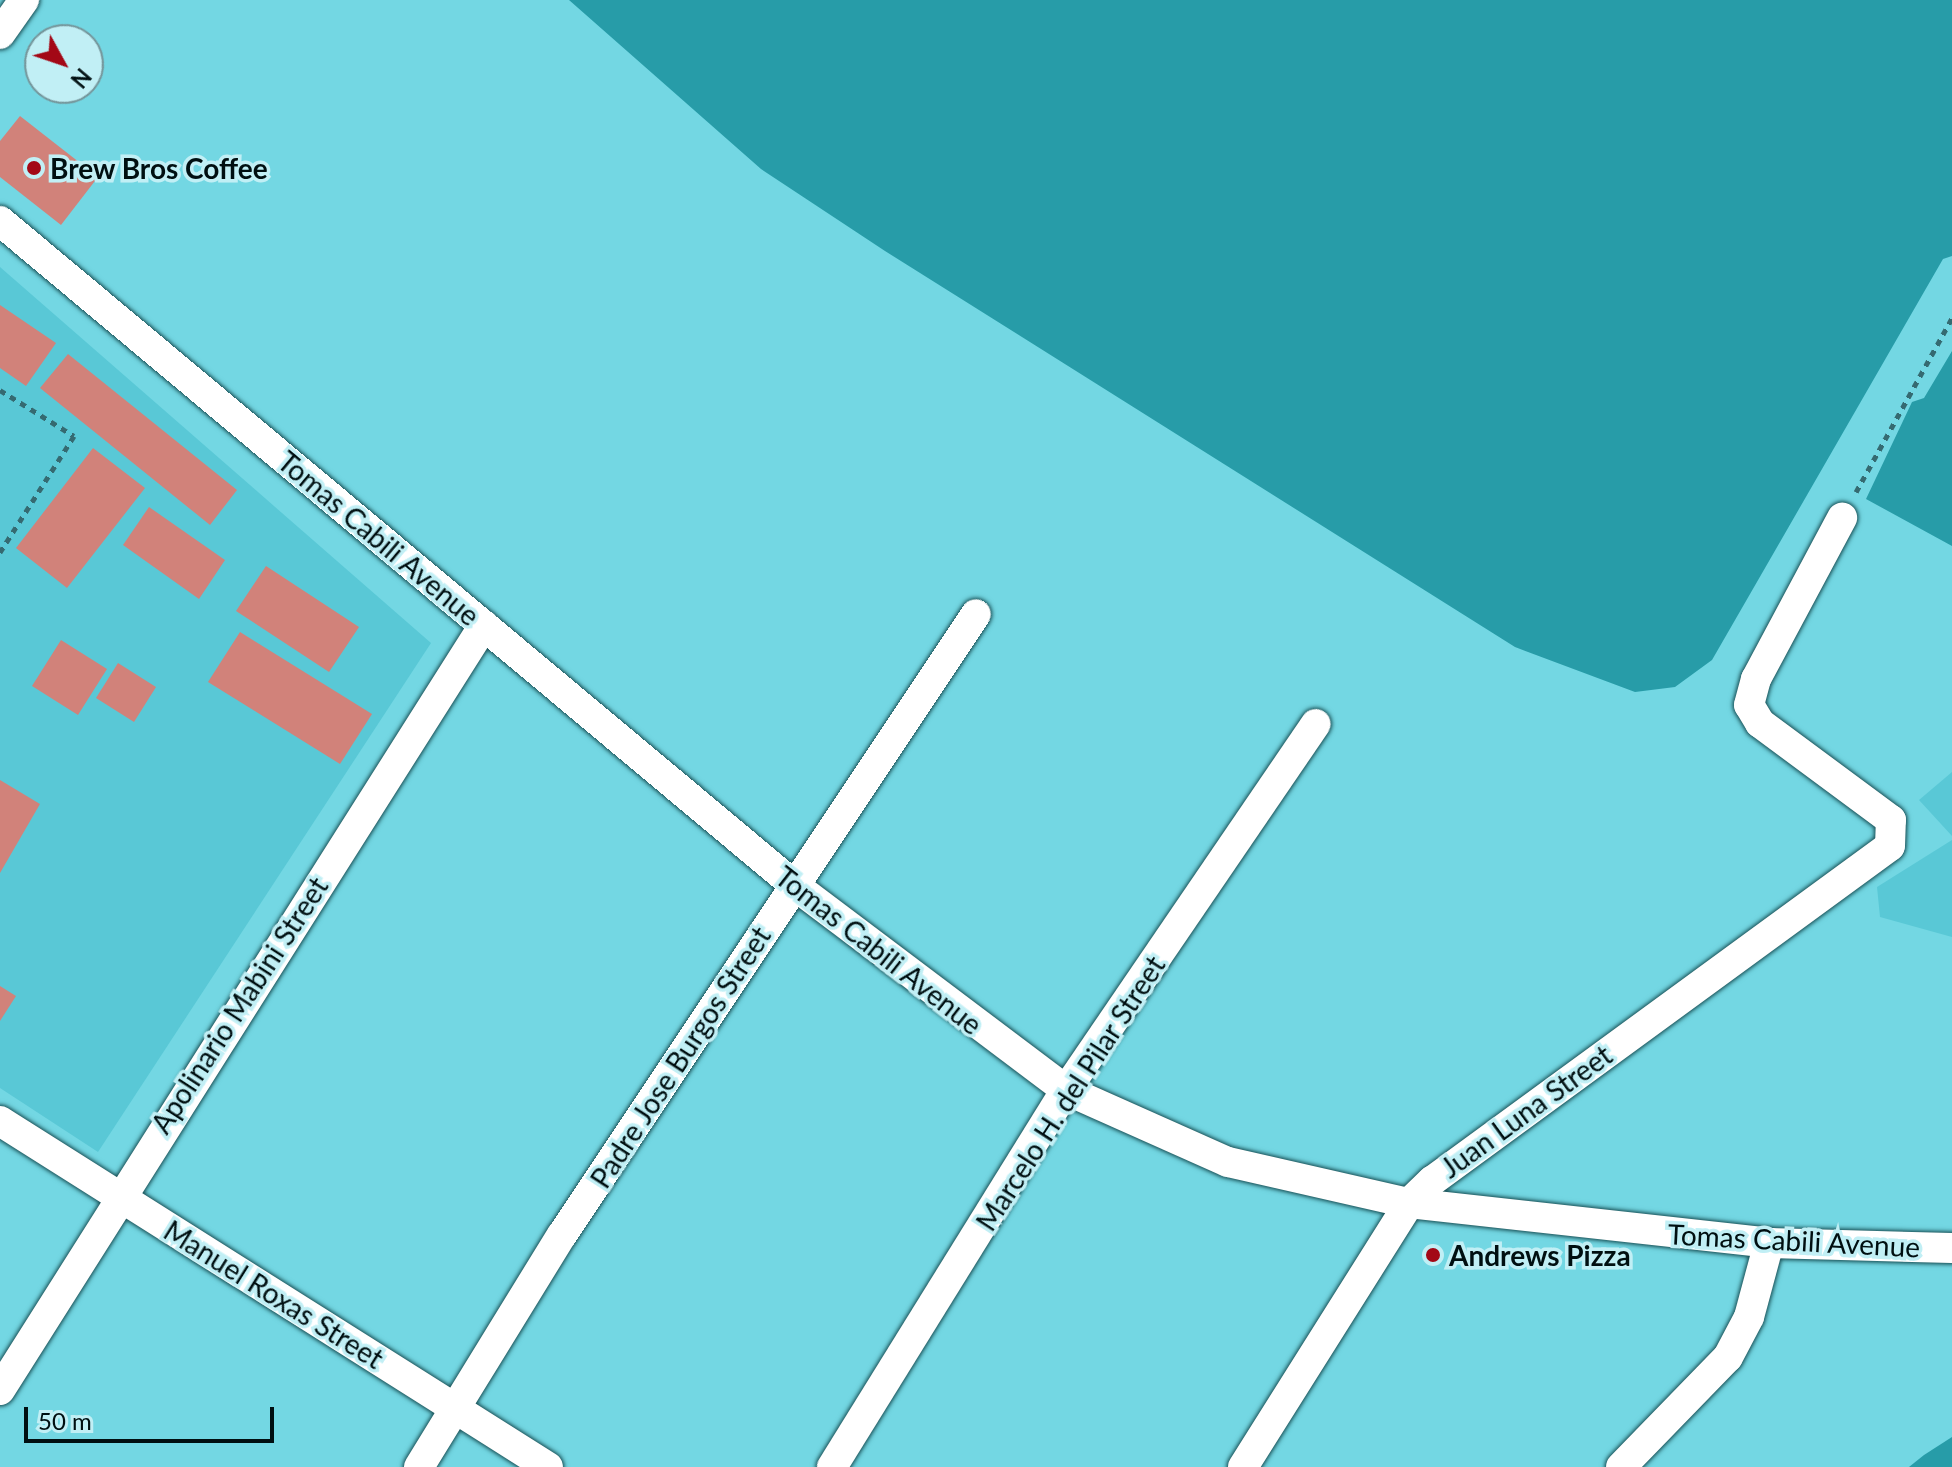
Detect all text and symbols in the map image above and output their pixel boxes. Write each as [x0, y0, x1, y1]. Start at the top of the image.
north arrow [24, 24, 104, 104]
text: N [65, 63, 97, 94]
place label: Brew Bros Coffee [50, 151, 268, 185]
marker: Brew Bros Coffee [25, 159, 43, 177]
street label: Tomas Cabili Avenue [271, 444, 487, 632]
street label: Tomas Cabili Avenue [769, 859, 989, 1041]
street label: Apolinario Mabini Street [144, 871, 334, 1139]
street label: Padre Jose Burgos Street [583, 920, 777, 1194]
street label: Marcelo H. del Pilar Street [968, 949, 1172, 1237]
street label: Juan Luna Street [1434, 1038, 1618, 1184]
street label: Manuel Roxas Street [158, 1213, 390, 1375]
street label: Tomas Cabili Avenue [1667, 1217, 1921, 1263]
place label: Andrews Pizza [1449, 1238, 1631, 1272]
marker: Andrews Pizza [1424, 1246, 1442, 1264]
scale bar [28, 1391, 278, 1441]
text: 50 m [38, 1406, 92, 1435]

